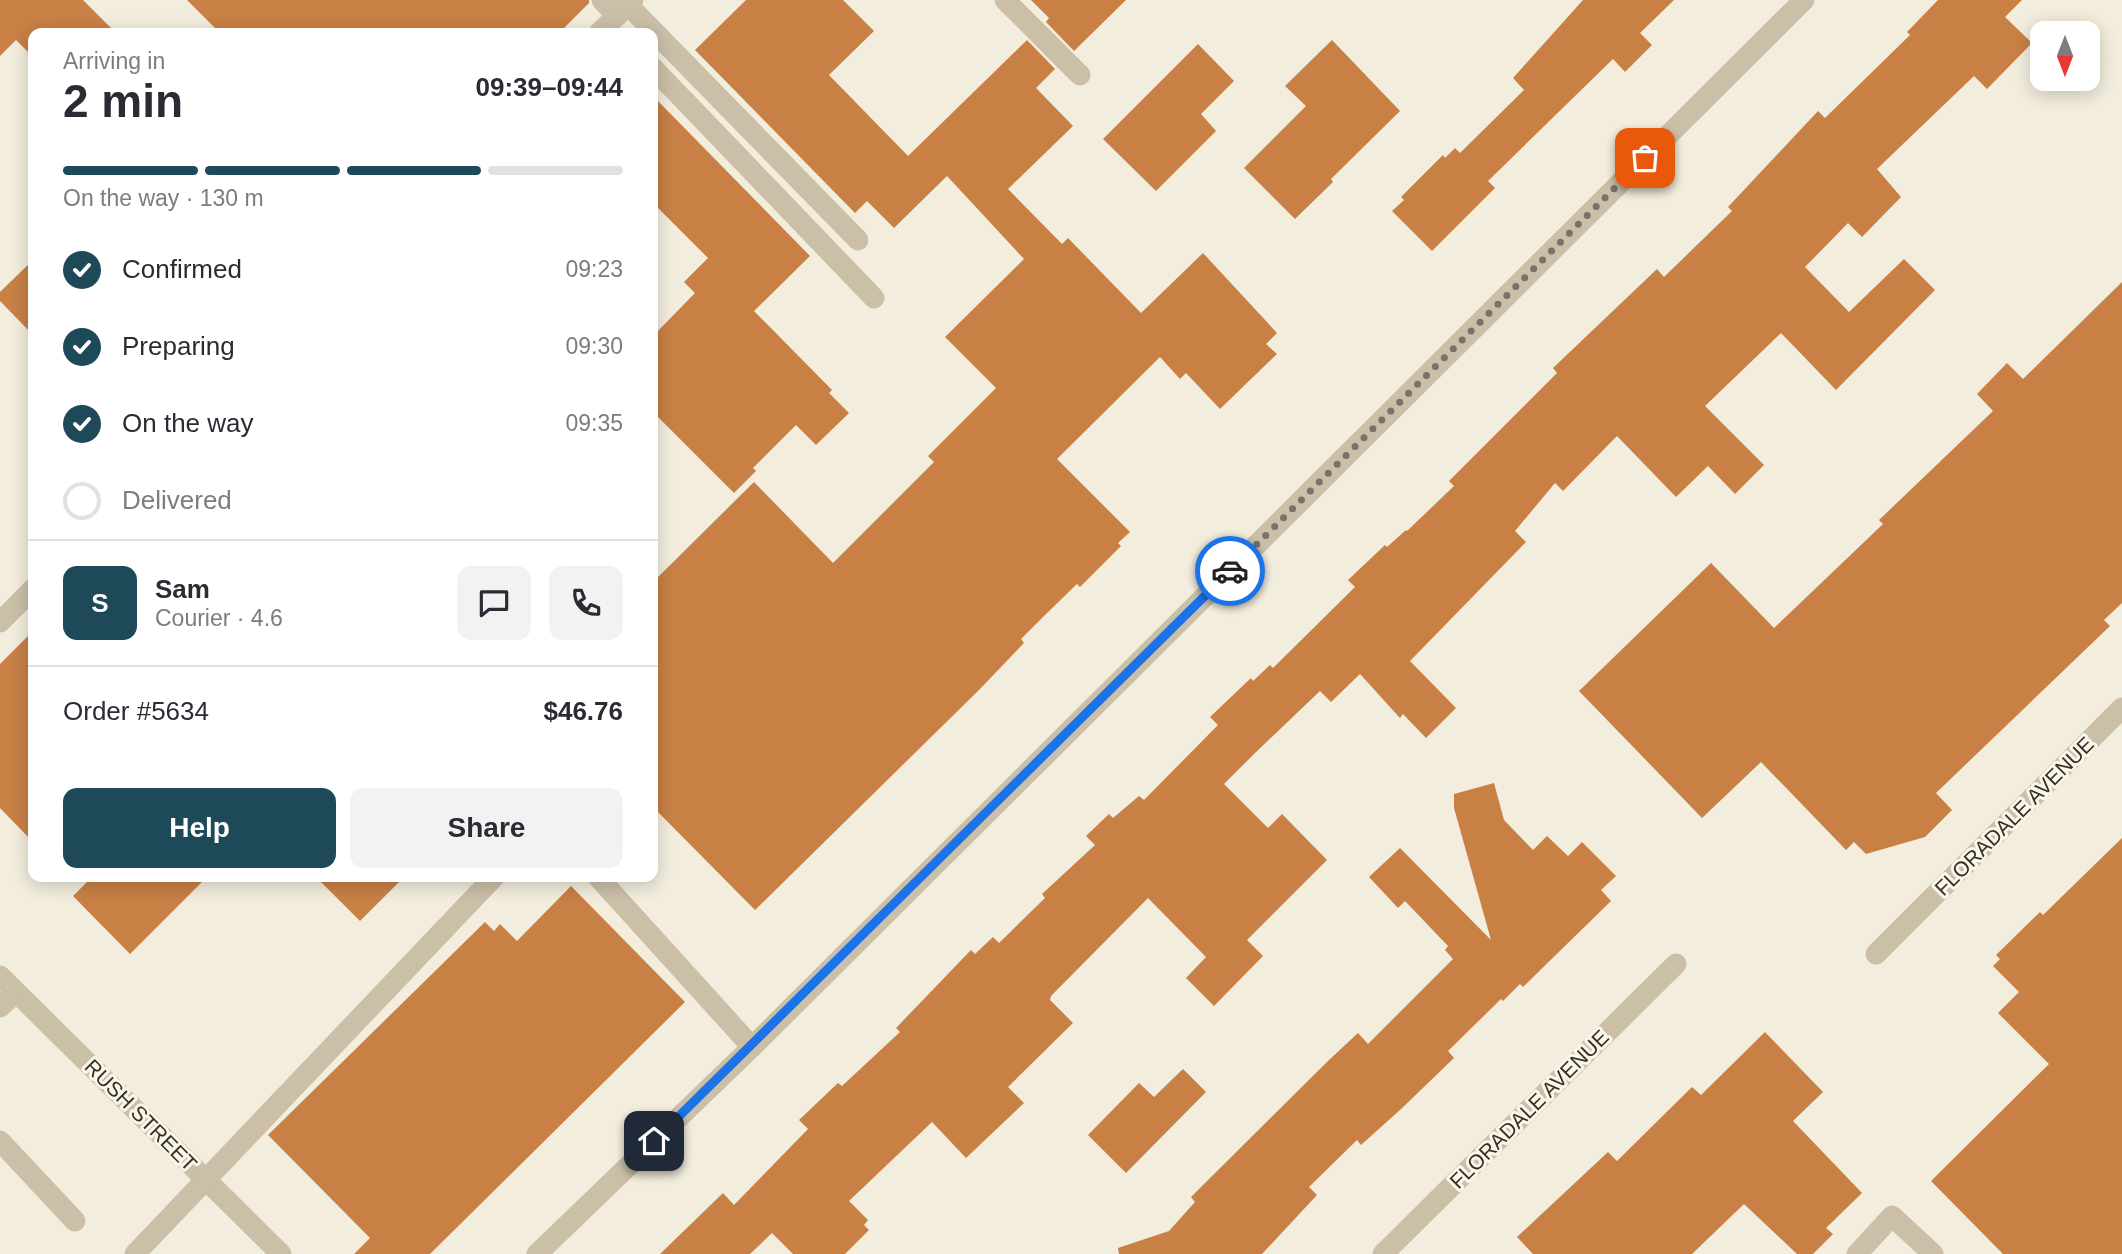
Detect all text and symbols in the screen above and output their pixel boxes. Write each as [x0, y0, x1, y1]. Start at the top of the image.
north arrow [2030, 21, 2100, 91]
map controls [2030, 21, 2100, 91]
text: Arriving in [63, 48, 165, 74]
text: 09:39–09:44 [476, 72, 623, 102]
text: 2 min [63, 75, 183, 127]
pin [1615, 128, 1675, 188]
icon: bag [1626, 139, 1664, 177]
text: On the way · 130 m [63, 185, 264, 211]
icon: check [63, 251, 101, 289]
text: Confirmed [122, 254, 242, 284]
text: 09:23 [565, 256, 623, 282]
icon: check [63, 328, 101, 366]
text: Preparing [122, 331, 235, 361]
text: 09:30 [565, 333, 623, 359]
icon: check [63, 405, 101, 443]
text: On the way [122, 408, 254, 438]
text: 09:35 [565, 410, 623, 436]
text: Delivered [122, 485, 232, 515]
courier [1195, 536, 1265, 606]
icon: car [1211, 552, 1249, 590]
button: chat [457, 566, 531, 640]
button: phone [549, 566, 623, 640]
text: Sam [155, 574, 210, 604]
text: S [91, 588, 109, 618]
text: Courier · 4.6 [155, 605, 283, 631]
text: Order #5634 [63, 696, 209, 726]
text: $46.76 [543, 696, 623, 726]
street label: FLORADALE AVENUE [1930, 732, 2098, 900]
button: Help [63, 788, 336, 868]
button: Share [350, 788, 623, 868]
street label: FLORADALE AVENUE [1445, 1025, 1613, 1193]
street label: RUSH STREET [80, 1054, 202, 1176]
pin [624, 1111, 684, 1171]
icon: home [635, 1122, 673, 1160]

